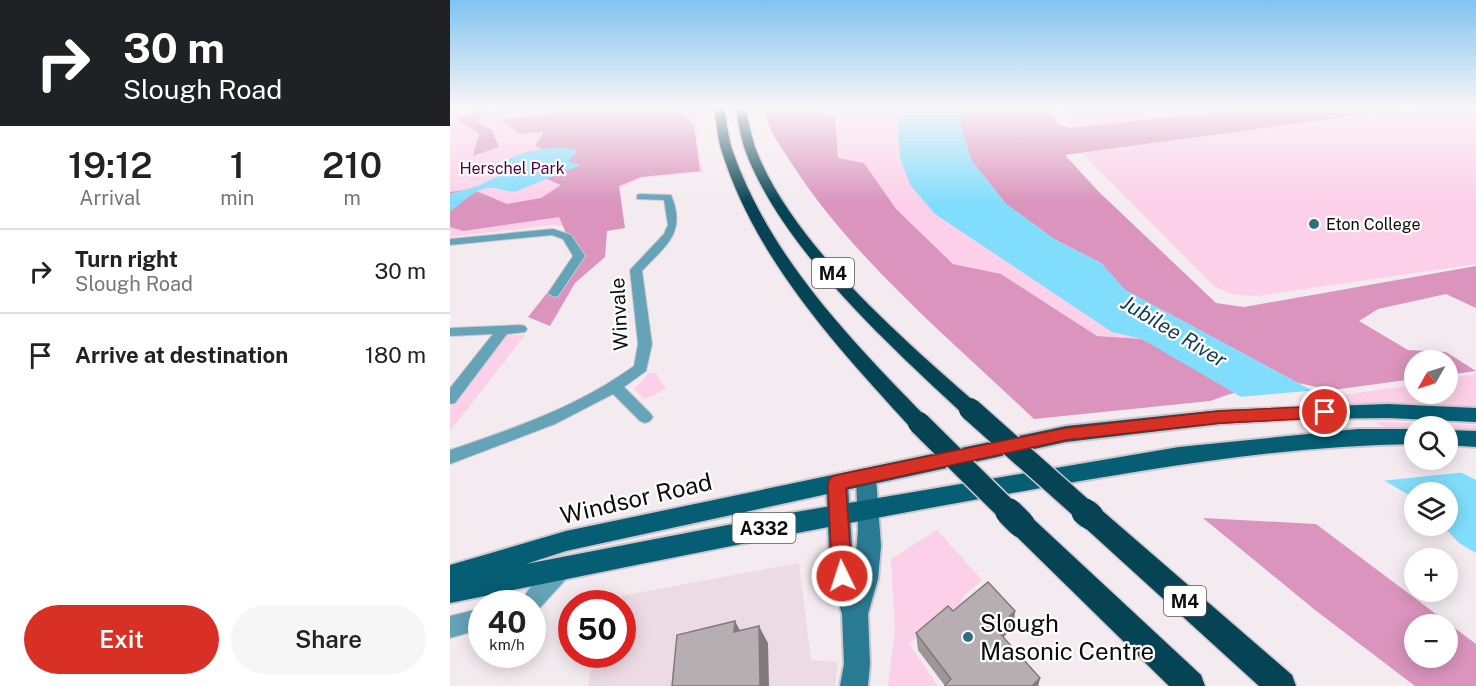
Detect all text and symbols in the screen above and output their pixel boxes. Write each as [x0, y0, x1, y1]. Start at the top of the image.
text: 30 m [123, 23, 225, 72]
icon: right [24, 24, 102, 102]
text: Slough Road [123, 73, 282, 105]
text: 19:12 [68, 144, 152, 186]
text: 1 [230, 144, 245, 186]
text: 210 [322, 144, 382, 186]
park label: Herschel Park [459, 159, 565, 178]
text: Arrival [79, 186, 141, 210]
text: min [220, 186, 254, 210]
text: m [343, 186, 361, 210]
place label: Eton College [1326, 215, 1421, 234]
marker: Eton College [1307, 217, 1321, 231]
text: Turn right [75, 246, 178, 272]
icon: right [24, 255, 57, 288]
text: 30 m [374, 258, 426, 284]
road number: M4 [812, 258, 854, 288]
text: Slough Road [75, 272, 193, 296]
street label: Winvale [605, 277, 633, 351]
water label: Jubilee River [1117, 290, 1232, 373]
icon: arrive [24, 339, 57, 372]
text: Arrive at destination [75, 342, 288, 368]
text: 180 m [365, 342, 426, 368]
north arrow [1404, 350, 1458, 404]
map controls [1404, 350, 1458, 668]
pin [1299, 386, 1350, 437]
icon: arrive [1308, 395, 1341, 428]
button: search [1404, 416, 1458, 470]
street label: Windsor Road [557, 467, 715, 529]
button: layers [1404, 482, 1458, 536]
road number: A332 [732, 513, 796, 543]
position arrow [810, 544, 874, 608]
button: + [1404, 548, 1458, 602]
road number: M4 [1164, 586, 1206, 616]
speed limit sign: 50 [558, 590, 636, 668]
text: 40 [487, 604, 527, 640]
button: Exit [24, 605, 219, 674]
button: Share [231, 605, 426, 674]
place label: Slough Masonic Centre [980, 609, 1154, 665]
button: − [1404, 614, 1458, 668]
marker: Slough Masonic Centre [961, 630, 975, 644]
text: km/h [489, 636, 525, 653]

